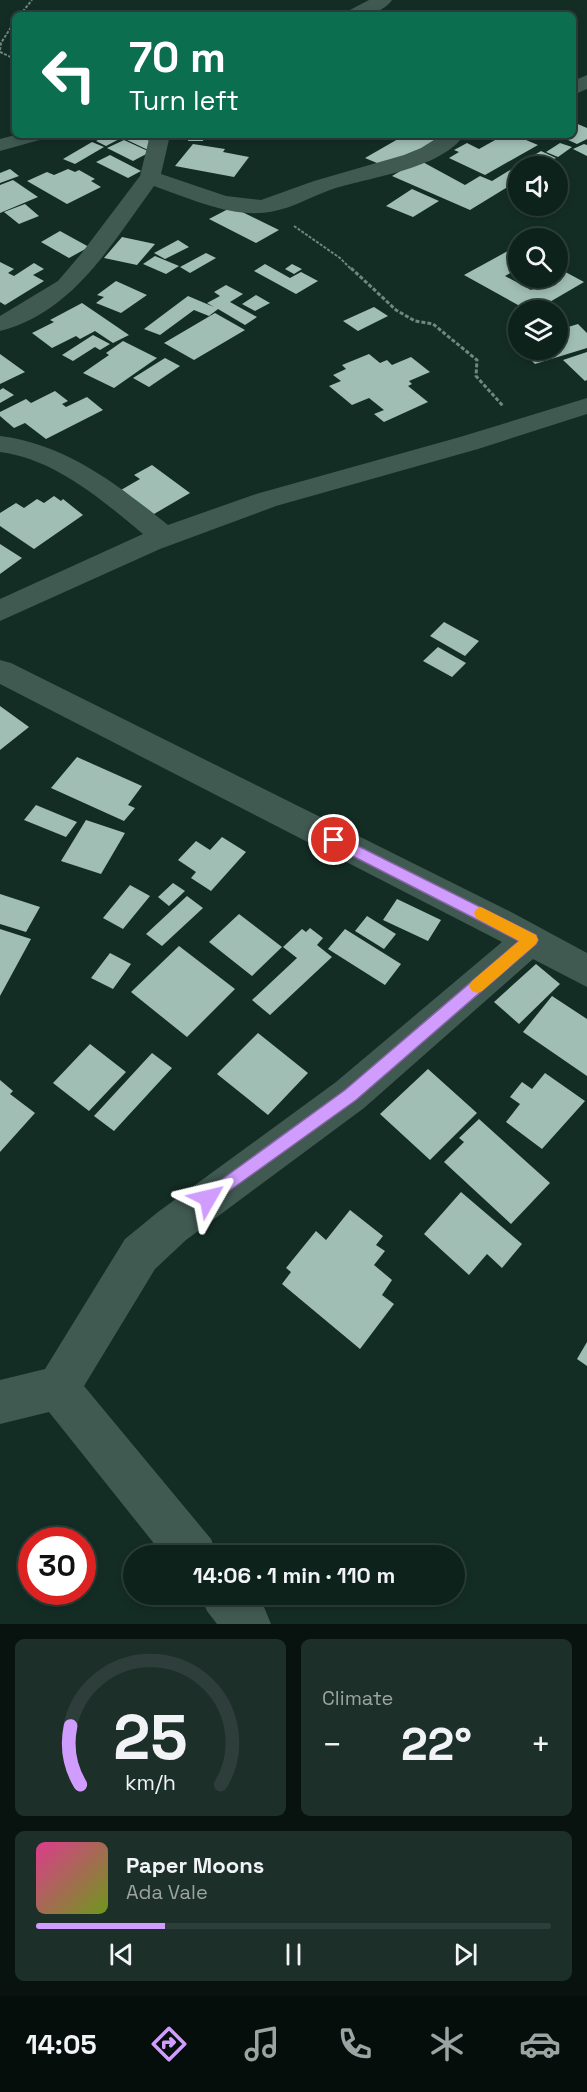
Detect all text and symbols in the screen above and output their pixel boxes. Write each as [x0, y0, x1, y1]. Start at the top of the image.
text: 70 m [129, 31, 226, 84]
icon: left [30, 36, 108, 114]
text: Turn left [129, 83, 239, 118]
map controls [508, 156, 568, 360]
button: sound [508, 156, 568, 216]
button: search [508, 228, 568, 288]
button: layers [508, 300, 568, 360]
pin [308, 814, 359, 865]
icon: arrive [317, 823, 350, 856]
position arrow [176, 1166, 240, 1230]
speed limit sign: 30 [18, 1527, 96, 1605]
text: 14:06 · 1 min · 110 m [193, 1561, 395, 1589]
text: Climate [322, 1685, 393, 1711]
text: 25 [113, 1698, 188, 1777]
text: 22° [401, 1716, 472, 1773]
text: − [322, 1724, 342, 1766]
text: + [531, 1724, 551, 1766]
text: km/h [125, 1769, 176, 1796]
text: Paper Moons [126, 1851, 264, 1879]
text: Ada Vale [126, 1879, 208, 1905]
icon: previous [105, 1938, 138, 1971]
icon: pause [277, 1938, 310, 1971]
icon: next [449, 1938, 482, 1971]
icon: directions [148, 2023, 190, 2065]
icon: music [241, 2023, 283, 2065]
icon: phone [334, 2023, 376, 2065]
icon: climate [426, 2023, 468, 2065]
icon: car [519, 2023, 561, 2065]
text: 14:05 [25, 2027, 97, 2062]

